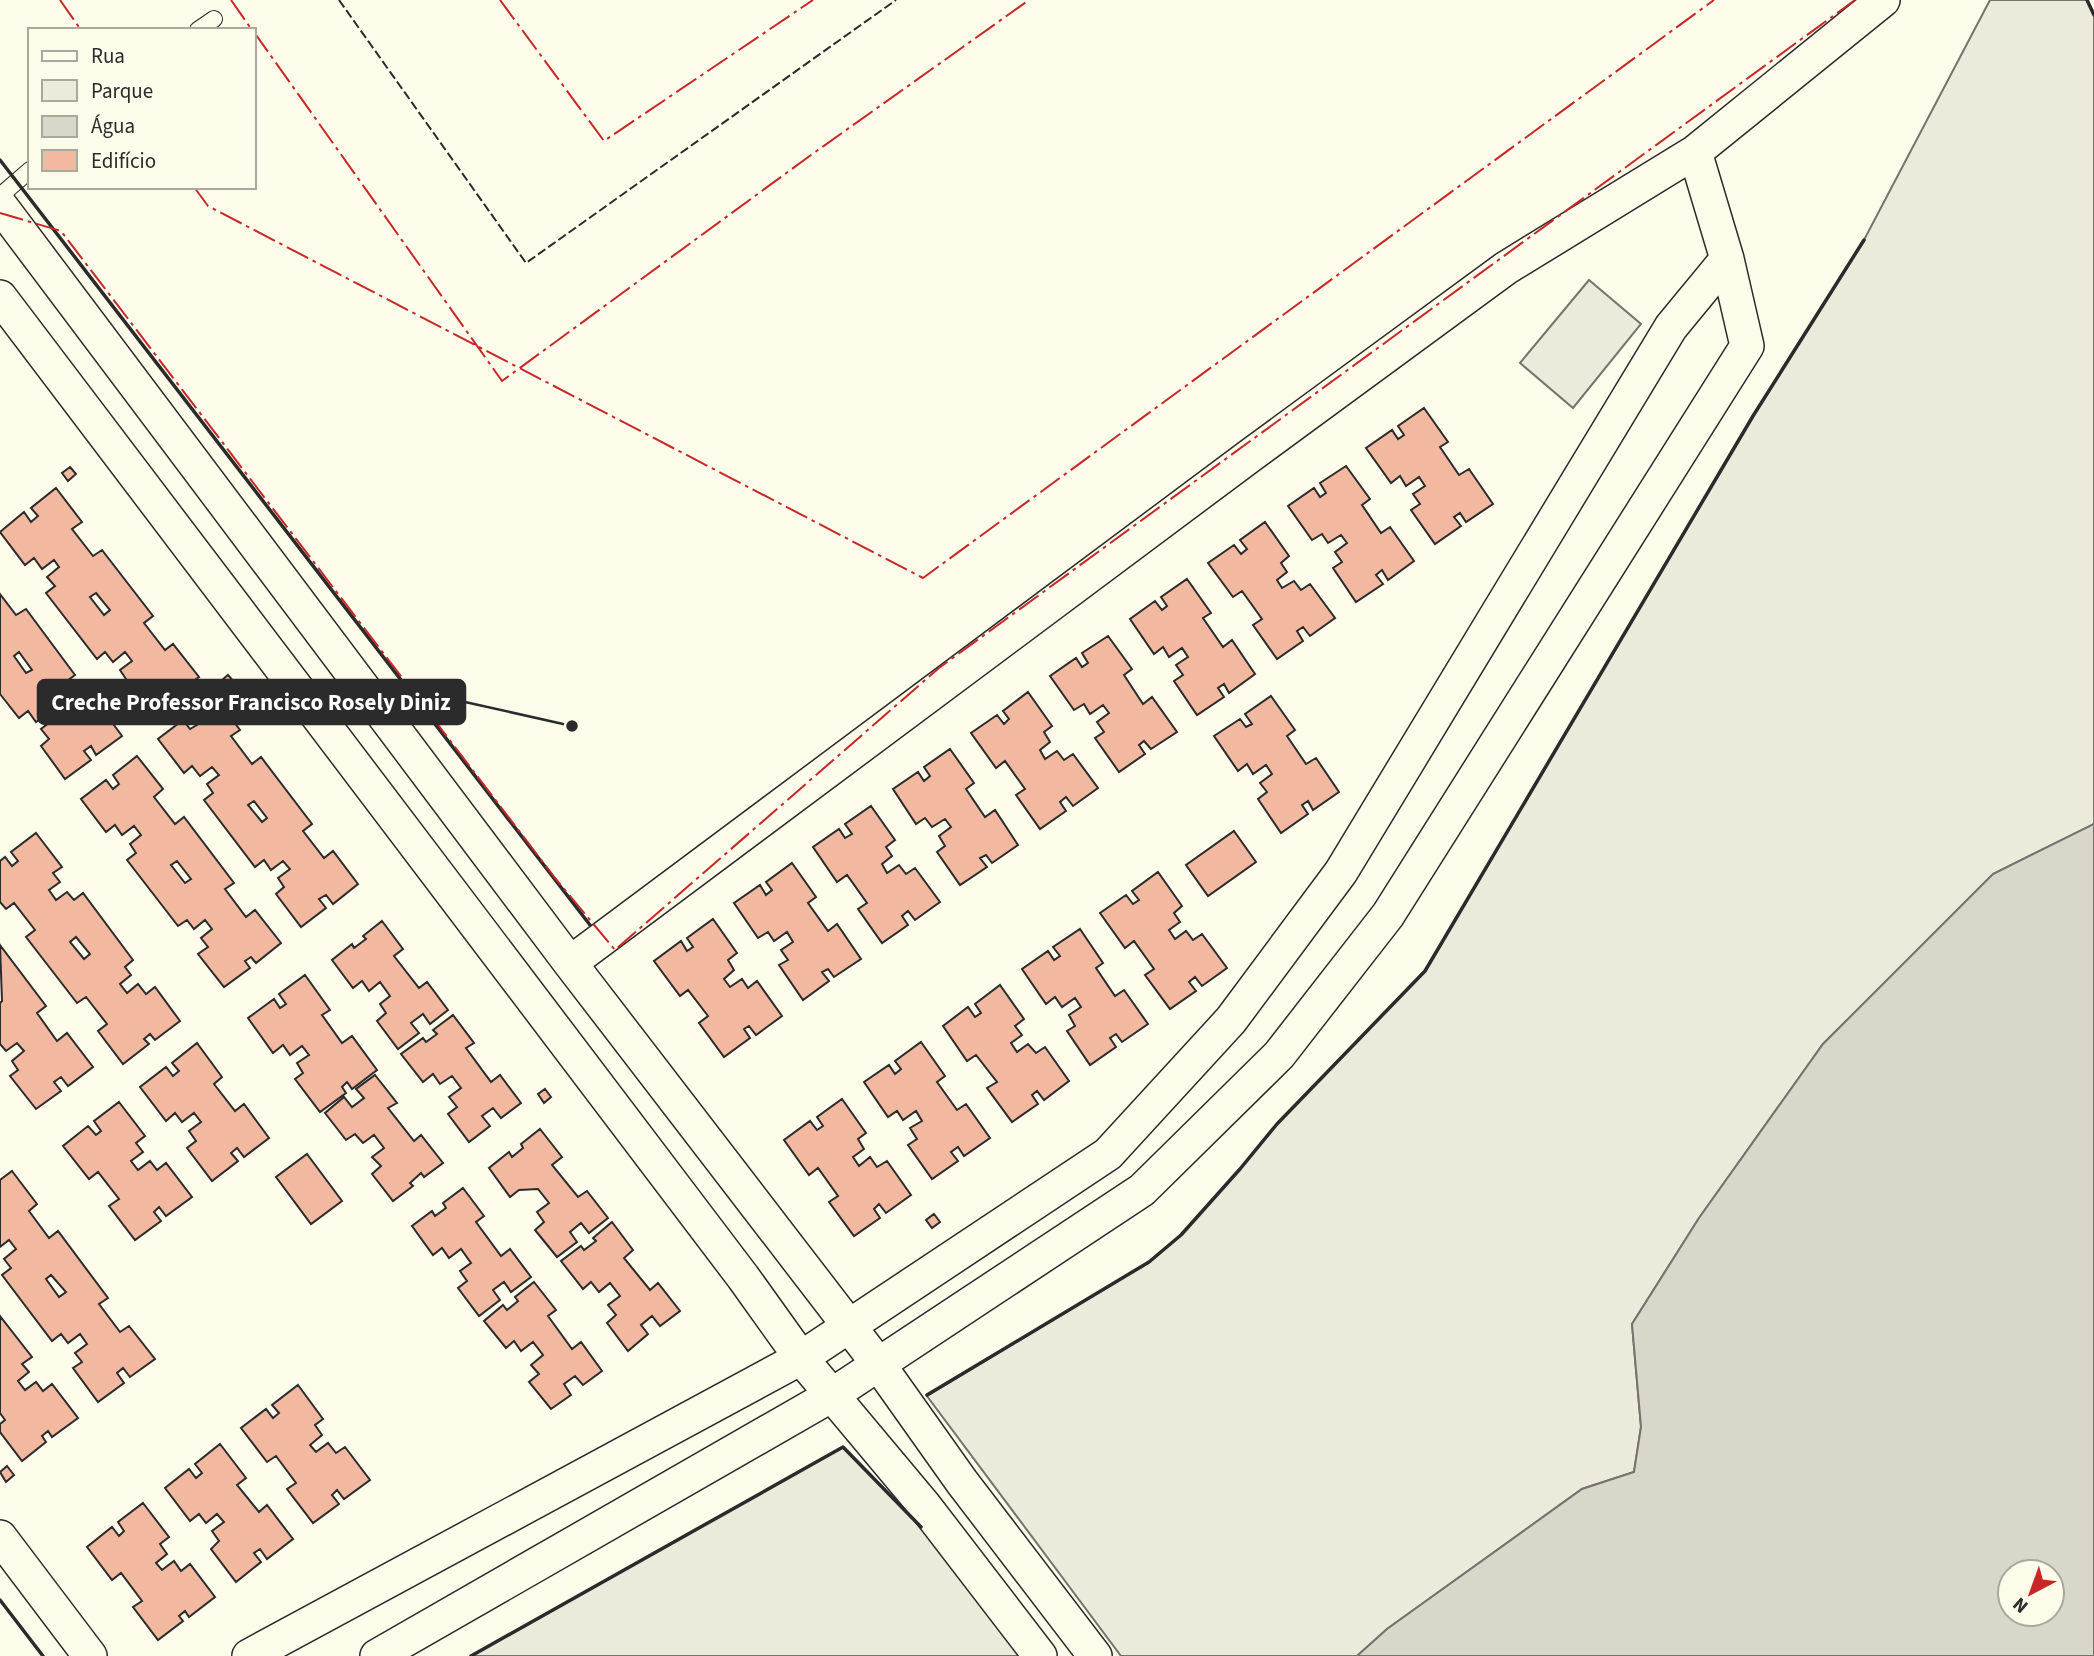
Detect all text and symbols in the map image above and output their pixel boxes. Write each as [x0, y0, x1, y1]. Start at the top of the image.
legend [28, 28, 256, 189]
text: Rua [91, 41, 125, 71]
text: Parque [91, 76, 153, 106]
text: Água [91, 111, 135, 141]
text: Edifício [91, 146, 156, 176]
callout: Creche Professor Francisco Rosely Diniz [38, 680, 465, 724]
text: Creche Professor Francisco Rosely Diniz [51, 686, 451, 719]
north arrow [1996, 1558, 2066, 1628]
text: N [2007, 1590, 2034, 1619]

